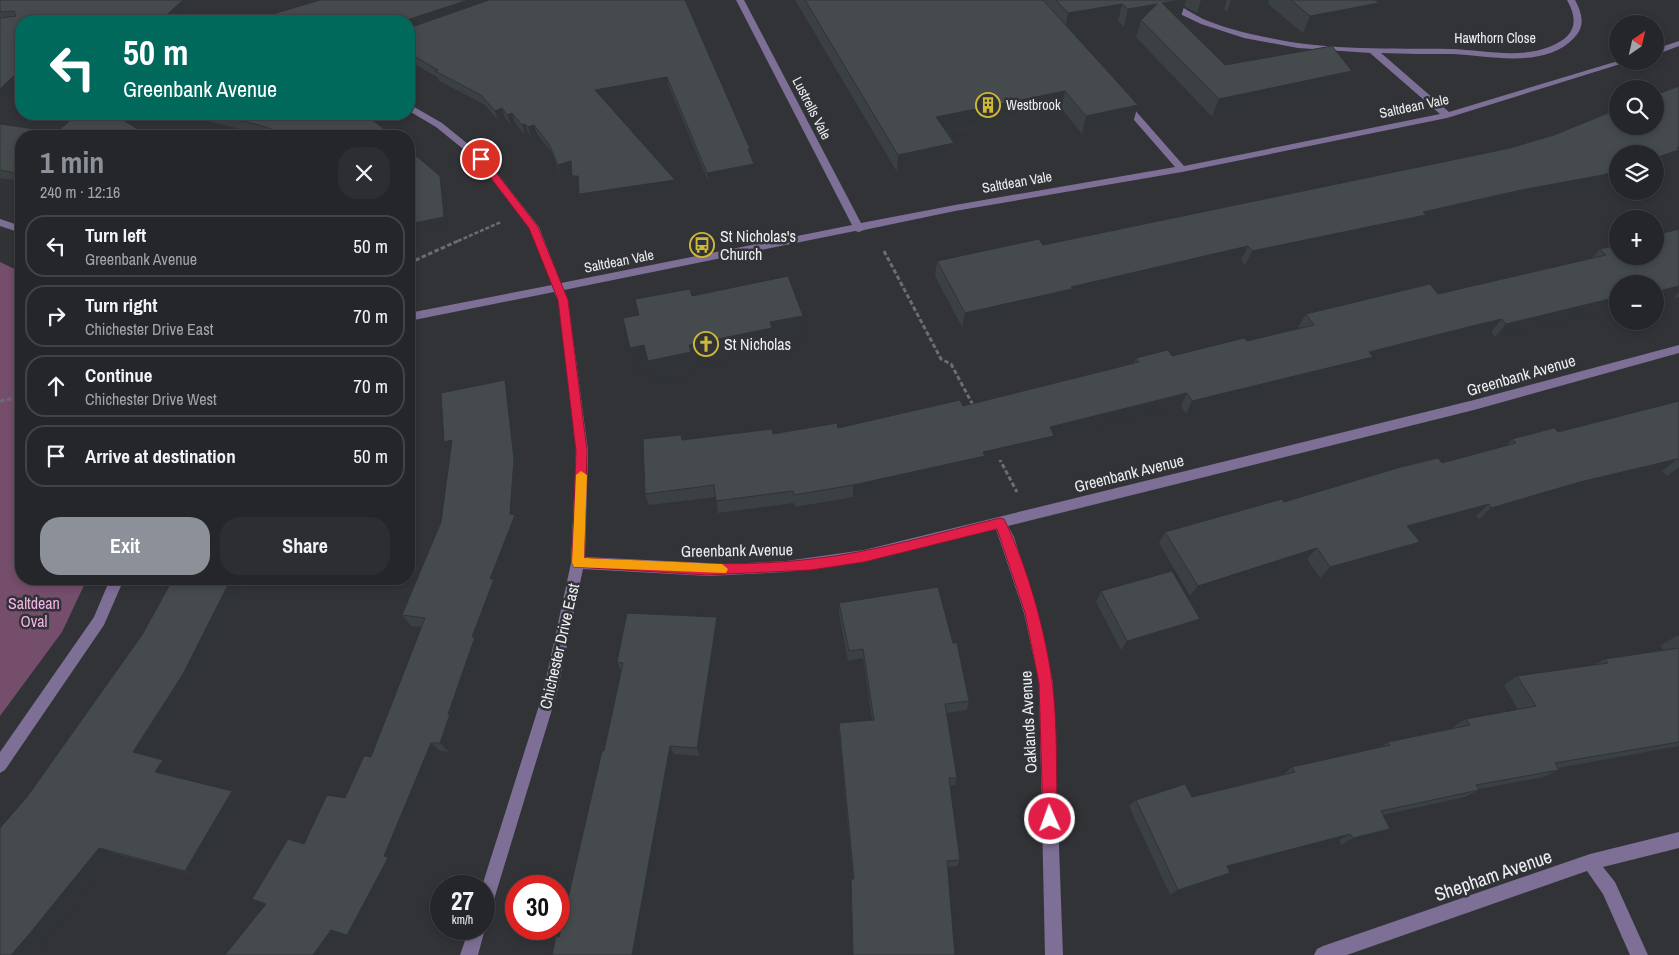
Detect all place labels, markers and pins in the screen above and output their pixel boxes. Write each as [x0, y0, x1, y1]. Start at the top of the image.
building icon: Westbrook [975, 92, 1001, 118]
place label: Westbrook [1006, 96, 1061, 114]
pin [460, 138, 502, 180]
place label: St Nicholas's Church [720, 225, 796, 265]
bus stop icon: St Nicholas's Church [689, 232, 715, 258]
church icon: St Nicholas [693, 331, 719, 357]
place label: St Nicholas [724, 333, 791, 355]

